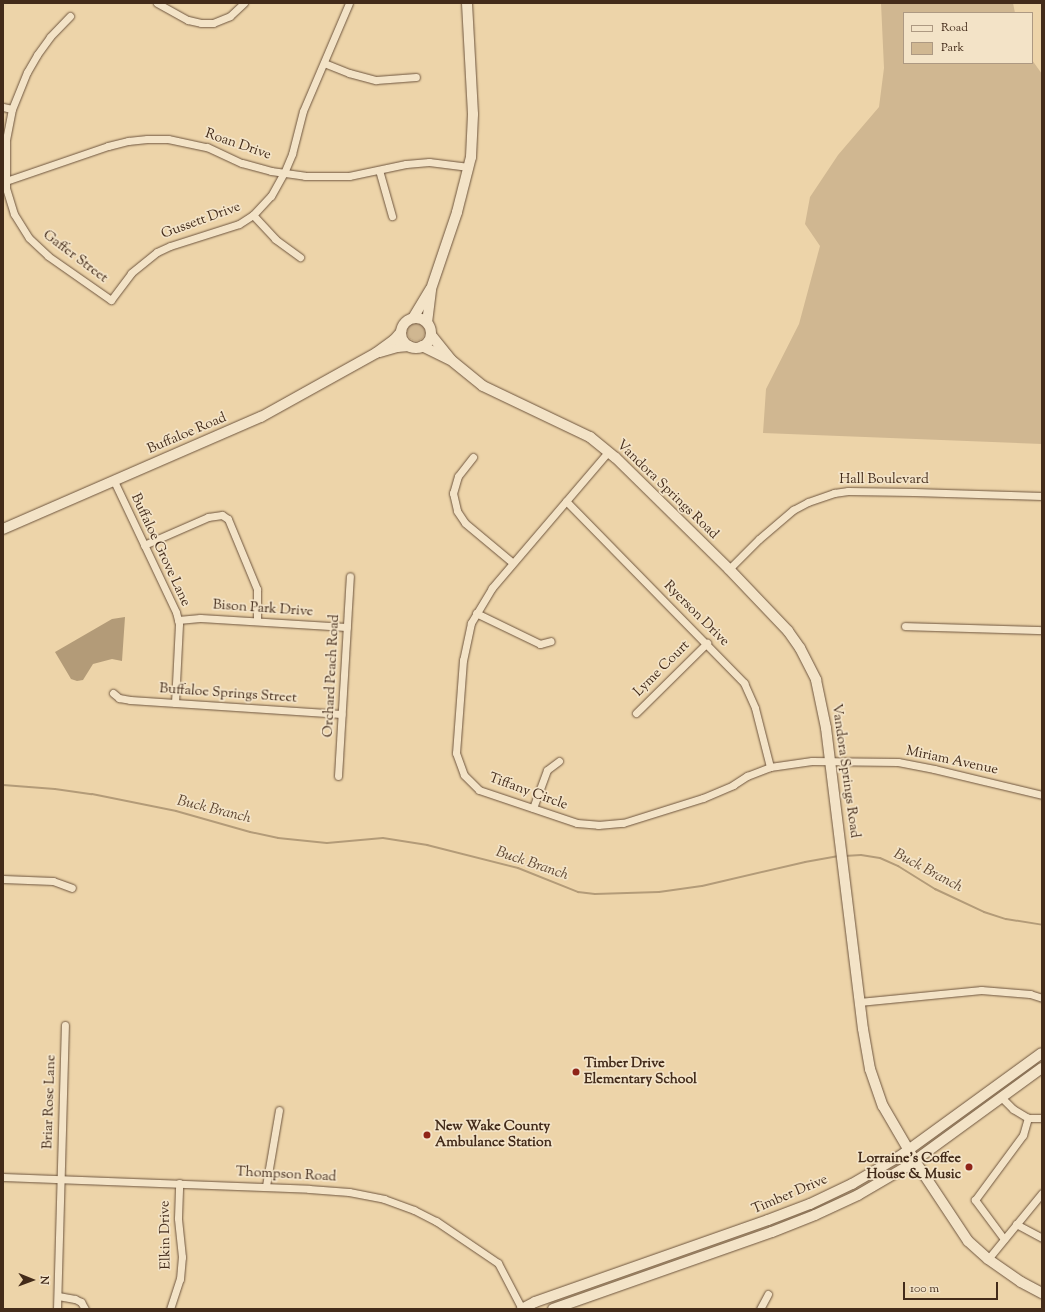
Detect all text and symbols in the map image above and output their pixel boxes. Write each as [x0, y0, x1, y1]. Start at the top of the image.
legend [903, 12, 1033, 64]
text: Road [941, 19, 968, 37]
text: Park [941, 39, 964, 57]
street label: Roan Drive [203, 126, 273, 164]
street label: Gussett Drive [159, 199, 243, 243]
street label: Gaffer Street [39, 227, 111, 287]
street label: Buffaloe Road [145, 410, 229, 458]
street label: Vandora Springs Road [612, 437, 722, 543]
street label: Hall Boulevard [839, 472, 929, 488]
street label: Buffaloe Grove Lane [126, 491, 194, 609]
street label: Ryerson Drive [660, 578, 732, 650]
street label: Bison Park Drive [212, 597, 314, 621]
street label: Orchard Peach Road [320, 614, 344, 738]
street label: Lyme Court [630, 637, 694, 701]
street label: Buffaloe Springs Street [159, 681, 297, 707]
street label: Vandora Springs Road [827, 703, 863, 839]
street label: Miriam Avenue [904, 743, 1000, 779]
street label: Tiffany Circle [486, 770, 570, 814]
water label: Buck Branch [175, 792, 253, 828]
water label: Buck Branch [493, 843, 571, 885]
water label: Buck Branch [890, 845, 966, 897]
street label: Briar Rose Lane [40, 1055, 60, 1149]
place label: Timber Drive Elementary School [584, 1056, 697, 1088]
marker: Timber Drive Elementary School [571, 1067, 581, 1077]
place label: New Wake County Ambulance Station [435, 1119, 552, 1152]
marker: New Wake County Ambulance Station [422, 1130, 432, 1140]
place label: Lorraine's Coffee House & Music [858, 1151, 961, 1184]
marker: Lorraine's Coffee House & Music [964, 1162, 974, 1172]
street label: Thompson Road [235, 1164, 337, 1186]
street label: Timber Drive [750, 1172, 830, 1218]
street label: Elkin Drive [157, 1200, 175, 1270]
north arrow [12, 1260, 52, 1300]
scale bar [905, 1274, 1000, 1300]
text: N [36, 1276, 52, 1285]
text: 100 m [910, 1280, 939, 1298]

